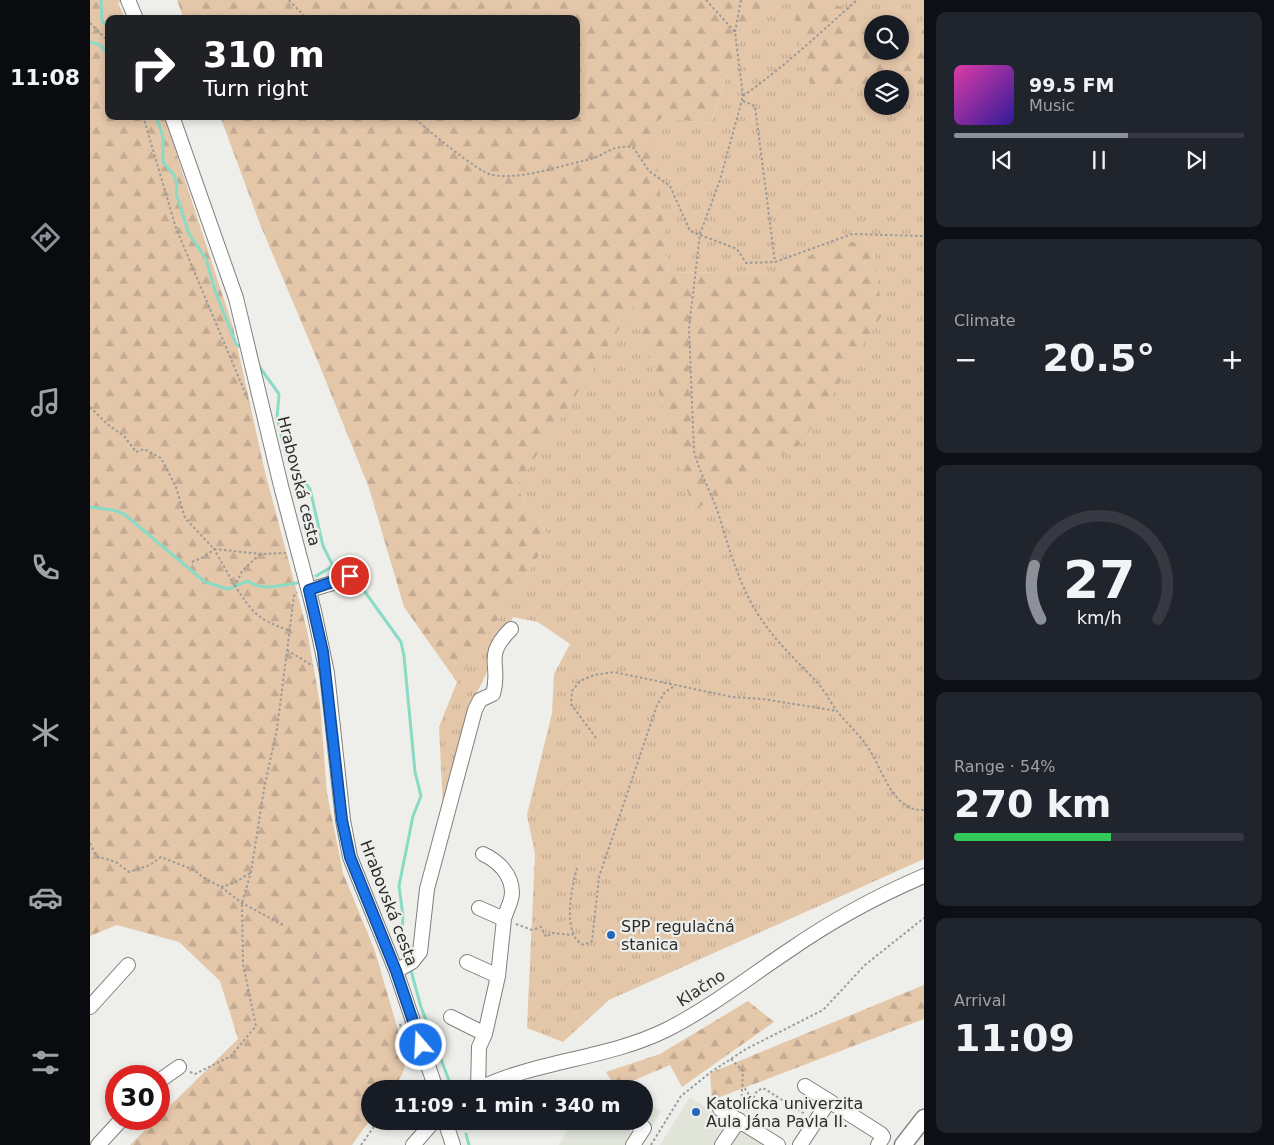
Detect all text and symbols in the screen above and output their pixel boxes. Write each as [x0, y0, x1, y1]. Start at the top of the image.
map controls [864, 15, 909, 115]
button: search [864, 15, 909, 60]
icon: right [120, 35, 185, 100]
text: 310 m [203, 35, 325, 75]
text: 11:08 [10, 65, 80, 90]
button: layers [864, 70, 909, 115]
text: 99.5 FM [1029, 74, 1114, 96]
text: Turn right [203, 76, 308, 101]
text: Music [1029, 96, 1075, 115]
icon: previous [988, 146, 1016, 174]
icon: pause [1085, 146, 1113, 174]
icon: next [1182, 146, 1210, 174]
icon: directions [28, 220, 63, 255]
text: Climate [954, 311, 1016, 330]
text: 20.5° [1043, 336, 1155, 380]
text: − [954, 343, 977, 376]
text: + [1221, 343, 1244, 376]
icon: music [28, 385, 63, 420]
street label: Hrabovská cesta [274, 414, 324, 548]
icon: phone [28, 550, 63, 585]
text: 27 [1063, 550, 1135, 610]
pin [329, 555, 371, 597]
icon: arrive [336, 562, 364, 590]
text: km/h [1076, 607, 1122, 628]
icon: climate [28, 715, 63, 750]
text: Range · 54% [954, 757, 1056, 776]
text: 270 km [954, 782, 1111, 826]
street label: Hrabovská cesta [356, 837, 422, 969]
icon: car [28, 880, 63, 915]
place label: SPP regulačná stanica [621, 917, 735, 954]
marker: SPP regulačná stanica [605, 929, 617, 941]
street label: Klačno [673, 965, 729, 1011]
text: Arrival [954, 991, 1006, 1010]
text: 11:09 [954, 1016, 1075, 1060]
position arrow [394, 1018, 446, 1070]
icon: filters [28, 1045, 63, 1080]
speed limit sign: 30 [105, 1065, 170, 1130]
text: 11:09 · 1 min · 340 m [393, 1094, 621, 1116]
place label: Katolícka univerzita Aula Jána Pavla II. [706, 1094, 863, 1131]
marker: Katolícka univerzita Aula Jána Pavla II. [690, 1106, 702, 1118]

